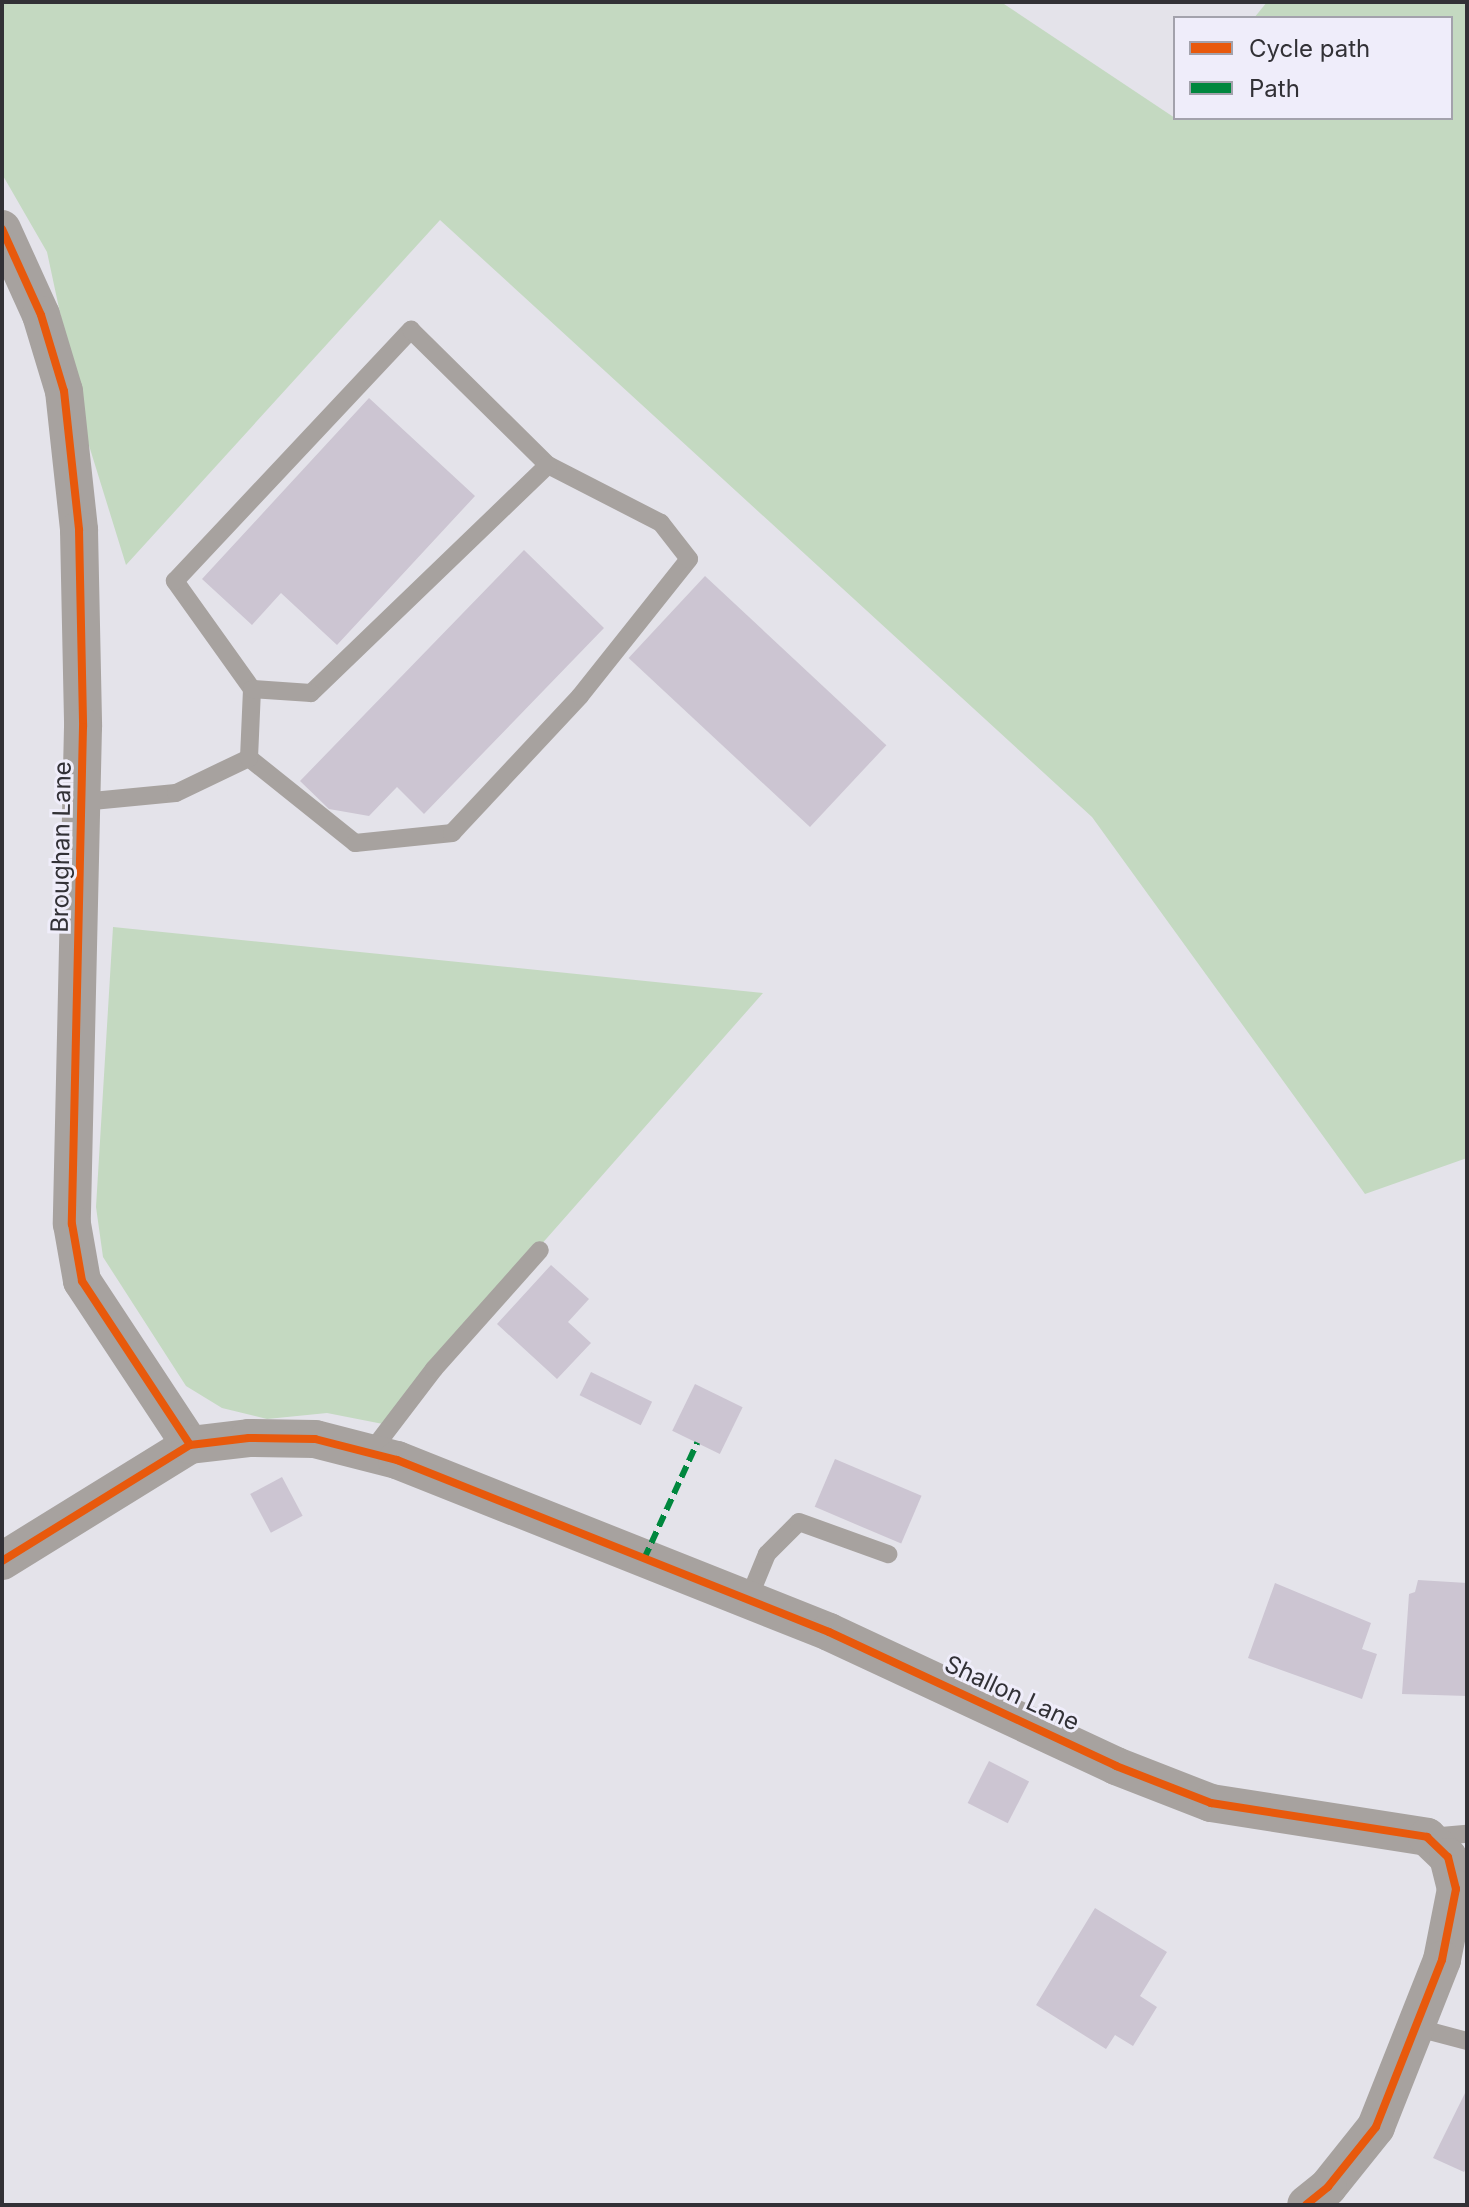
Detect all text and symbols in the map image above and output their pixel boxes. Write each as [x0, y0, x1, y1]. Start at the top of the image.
legend [1173, 16, 1453, 120]
text: Cycle path [1249, 34, 1370, 63]
text: Path [1249, 74, 1300, 103]
street label: Broughan Lane [45, 761, 77, 933]
street label: Shallon Lane [940, 1649, 1084, 1737]

